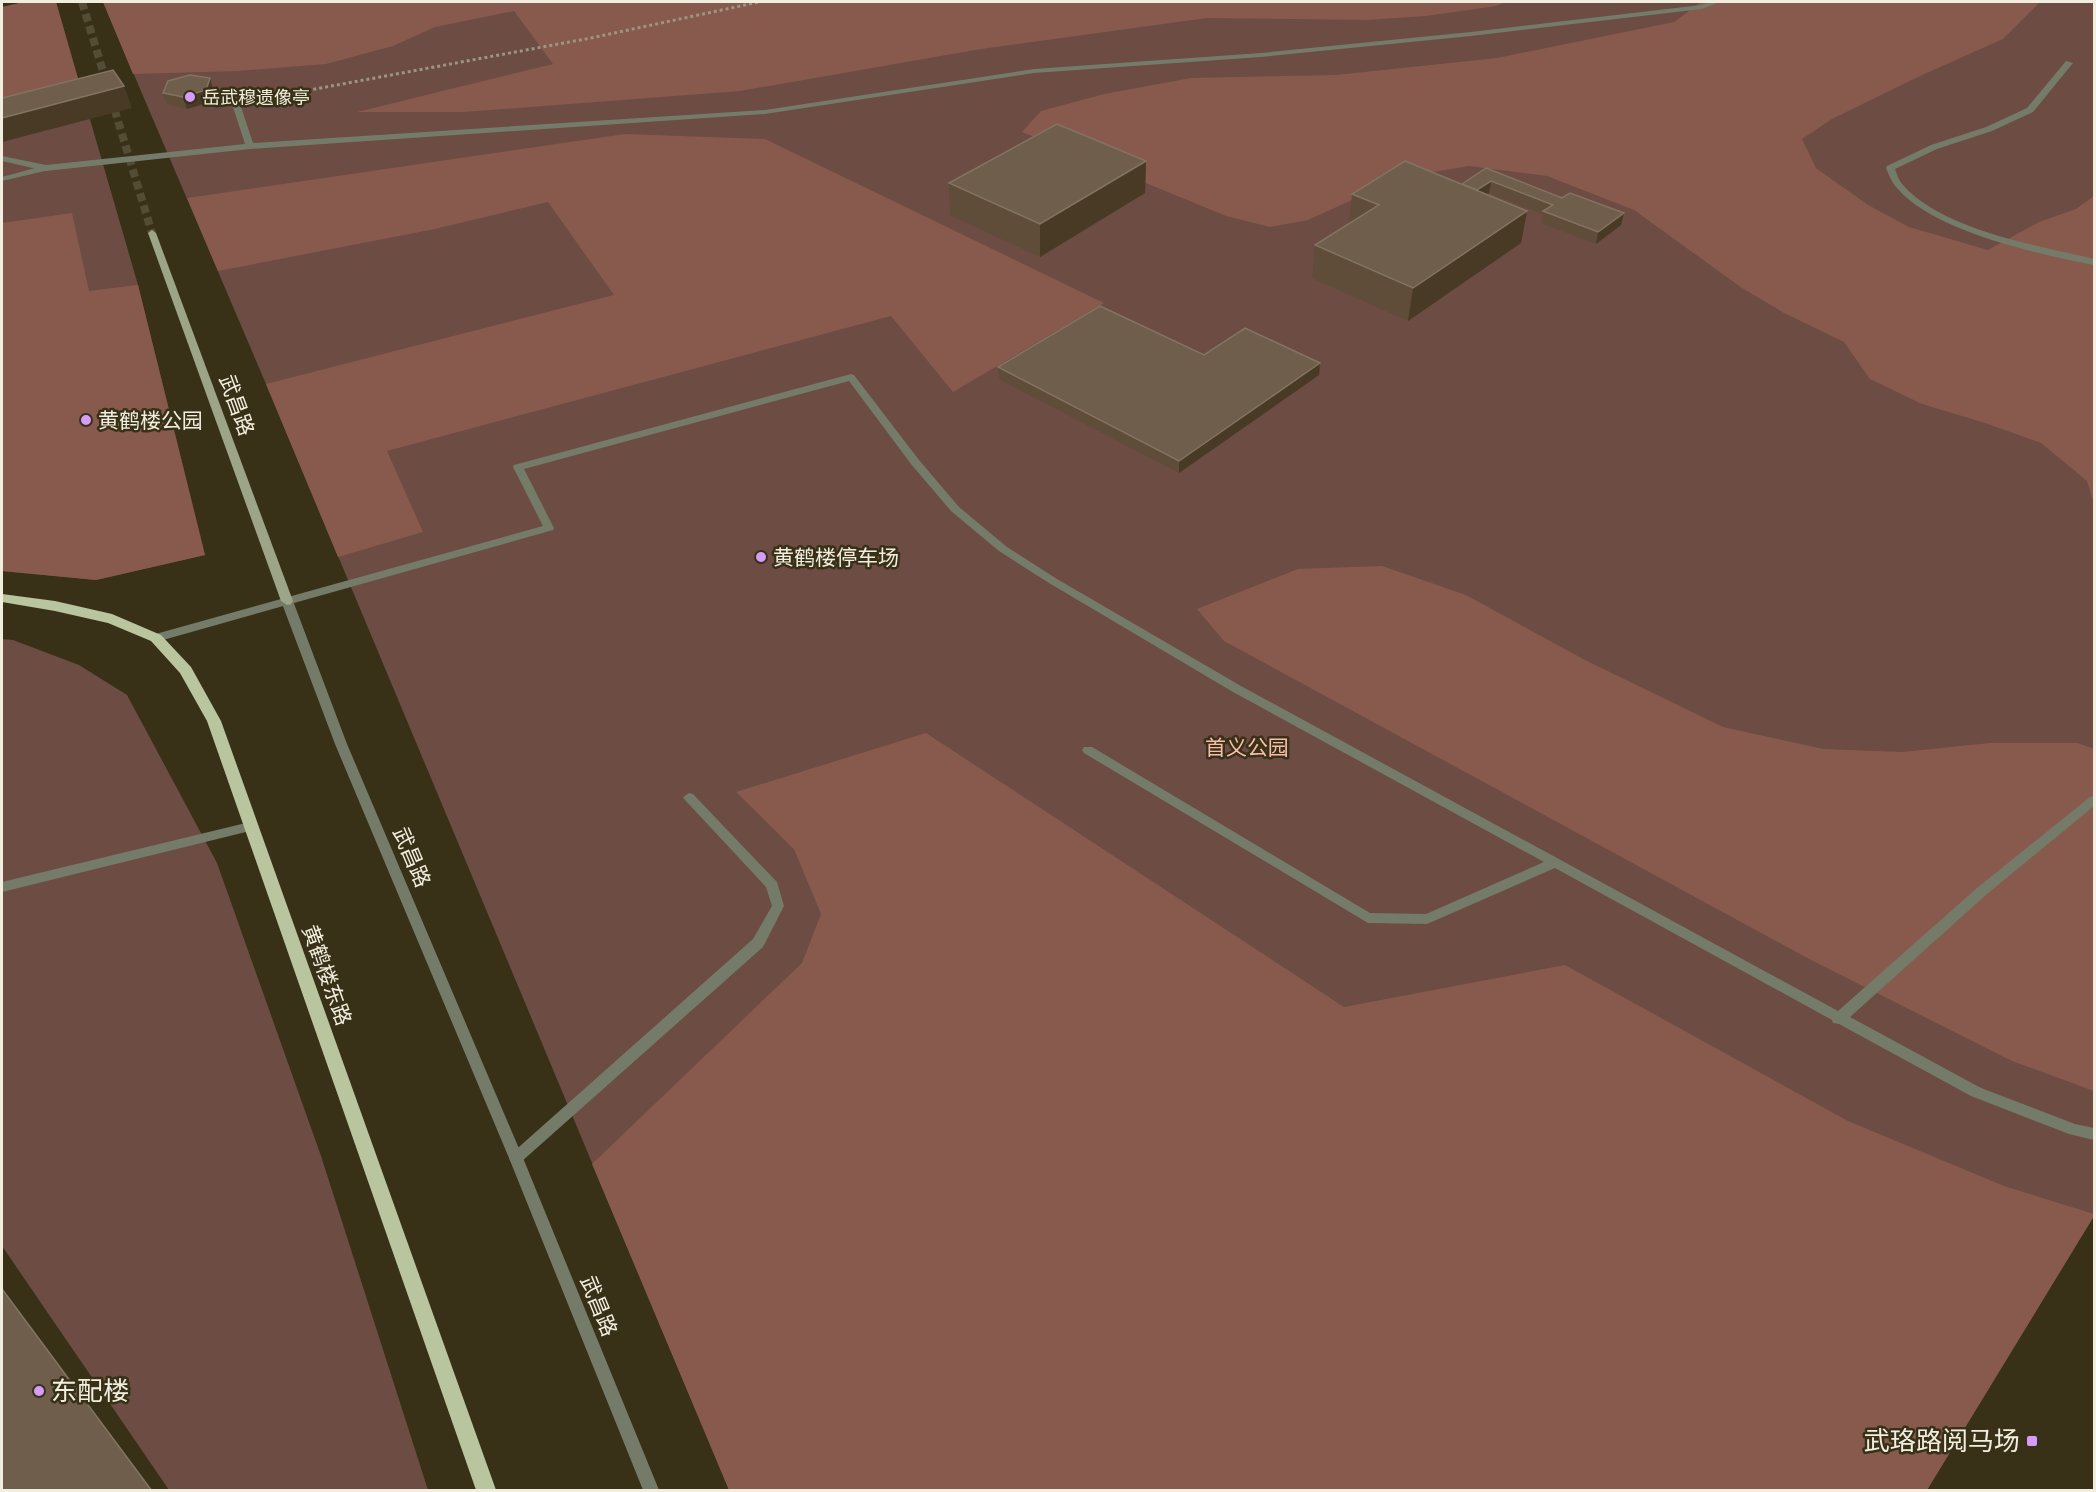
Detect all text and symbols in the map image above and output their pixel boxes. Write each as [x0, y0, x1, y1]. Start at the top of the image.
place label: 岳武穆遗像亭 [202, 86, 310, 109]
marker: 岳武穆遗像亭 [183, 90, 197, 104]
street label: 武昌路 [214, 371, 260, 439]
place label: 黄鹤楼公园 [98, 407, 203, 434]
marker: 黄鹤楼公园 [79, 413, 93, 427]
place label: 黄鹤楼停车场 [773, 544, 899, 571]
marker: 黄鹤楼停车场 [754, 550, 768, 564]
park label: 首义公园 [1205, 734, 1289, 761]
street label: 武昌路 [387, 823, 437, 891]
street label: 黄鹤楼东路 [296, 921, 358, 1029]
street label: 武昌路 [575, 1272, 623, 1340]
place label: 东配楼 [51, 1374, 129, 1408]
marker: 东配楼 [32, 1384, 46, 1398]
place label: 武珞路阅马场 [1864, 1424, 2020, 1458]
marker: 武珞路阅马场 [2025, 1434, 2039, 1448]

